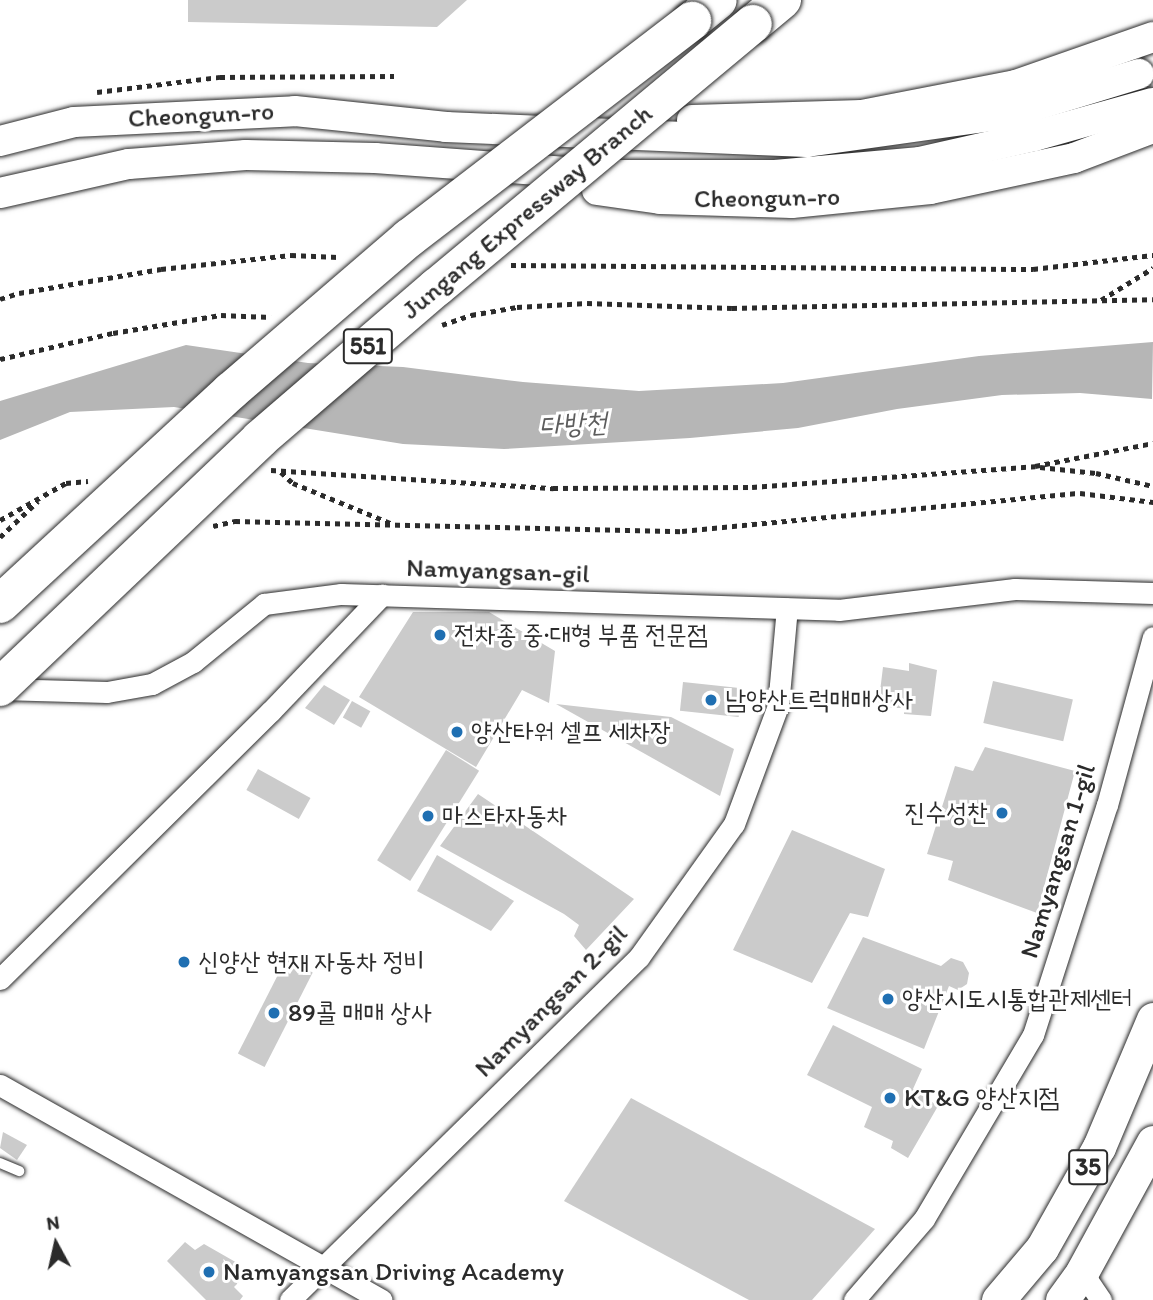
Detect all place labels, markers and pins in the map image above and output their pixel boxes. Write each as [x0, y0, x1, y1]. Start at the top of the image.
place label: 전차종 중·대형 부품 전문점 [454, 619, 708, 651]
marker: 전차종 중·대형 부품 전문점 [432, 627, 448, 643]
place label: 남양산트럭매매상사 [725, 684, 913, 716]
marker: 남양산트럭매매상사 [703, 692, 719, 708]
place label: 양산타워 셀프 세차장 [471, 716, 671, 748]
marker: 양산타워 셀프 세차장 [449, 724, 465, 740]
place label: 진수성찬 [904, 797, 988, 829]
place label: 마스타자동차 [442, 800, 568, 832]
marker: 진수성찬 [994, 805, 1010, 821]
marker: 마스타자동차 [420, 808, 436, 824]
place label: 신양산 현재 자동차 정비 [198, 946, 425, 978]
marker: 신양산 현재 자동차 정비 [176, 954, 192, 970]
place label: 양산시도시통합관제센터 [902, 983, 1132, 1015]
marker: 양산시도시통합관제센터 [880, 991, 896, 1007]
place label: 89콜 매매 상사 [288, 997, 432, 1029]
marker: 89콜 매매 상사 [266, 1005, 282, 1021]
place label: KT&G 양산지점 [904, 1082, 1059, 1114]
marker: KT&G 양산지점 [882, 1090, 898, 1106]
place label: Namyangsan Driving Academy [223, 1256, 564, 1288]
marker: Namyangsan Driving Academy [201, 1264, 217, 1280]

